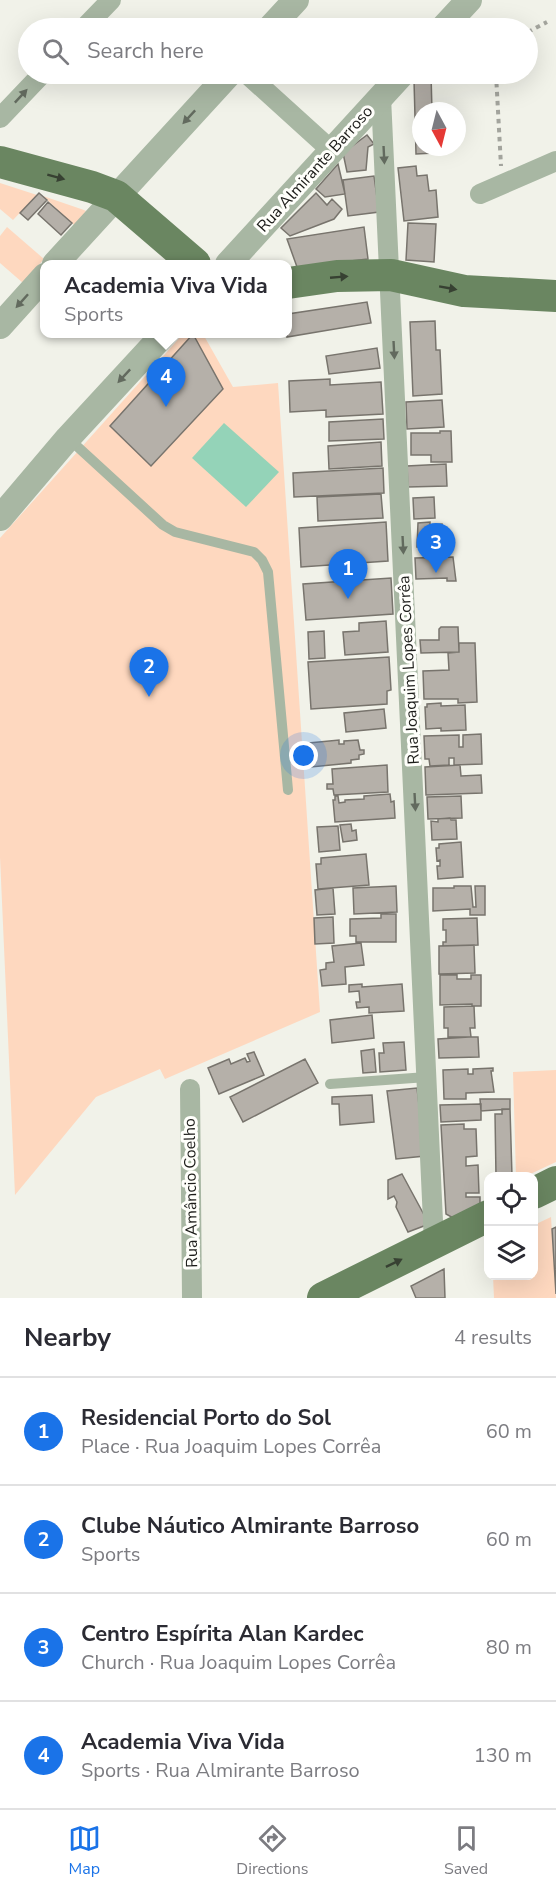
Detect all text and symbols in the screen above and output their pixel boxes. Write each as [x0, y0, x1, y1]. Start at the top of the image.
search box [18, 18, 538, 84]
icon: search [39, 35, 72, 68]
text: Search here [87, 36, 204, 66]
one-way arrow [14, 88, 28, 103]
street label: Rua Almirante Barroso [252, 101, 378, 237]
north arrow [412, 102, 466, 156]
one-way arrow [182, 109, 196, 124]
one-way arrow [380, 146, 389, 165]
one-way arrow [47, 173, 66, 183]
popup [40, 260, 292, 338]
text: Academia Viva Vida [64, 271, 268, 301]
one-way arrow [329, 272, 348, 282]
one-way arrow [438, 284, 457, 293]
one-way arrow [16, 293, 29, 308]
text: Sports [64, 301, 123, 328]
one-way arrow [389, 340, 399, 359]
pin: 4 [146, 358, 186, 407]
one-way arrow [117, 369, 131, 384]
pin: 3 [416, 524, 456, 573]
one-way arrow [398, 535, 407, 554]
pin: 1 [328, 550, 368, 599]
street label: Rua Joaquim Lopes Corrêa [393, 575, 425, 765]
pin: 2 [130, 648, 168, 697]
your location [289, 741, 318, 770]
one-way arrow [410, 793, 419, 812]
street label: Rua Amâncio Coelho [179, 1118, 203, 1268]
map controls [484, 1172, 538, 1280]
button: locate [484, 1172, 538, 1226]
button: layers [484, 1226, 538, 1280]
one-way arrow [386, 1258, 403, 1267]
text: Nearby [24, 1320, 111, 1355]
text: 4 results [454, 1324, 532, 1351]
text: Residencial Porto do Sol [81, 1403, 331, 1433]
text: 1 [38, 1418, 50, 1445]
text: 60 m [486, 1418, 532, 1445]
text: Place · Rua Joaquim Lopes Corrêa [81, 1433, 381, 1460]
text: Clube Náutico Almirante Barroso [81, 1511, 419, 1541]
text: 2 [38, 1526, 50, 1553]
text: 60 m [486, 1526, 532, 1553]
text: Sports [81, 1541, 140, 1568]
text: Centro Espírita Alan Kardec [81, 1619, 364, 1649]
text: 3 [38, 1634, 50, 1661]
text: 80 m [486, 1634, 532, 1661]
text: Church · Rua Joaquim Lopes Corrêa [81, 1649, 396, 1676]
text: Academia Viva Vida [81, 1727, 285, 1757]
text: 4 [38, 1742, 50, 1769]
text: 130 m [474, 1742, 532, 1769]
text: Sports · Rua Almirante Barroso [81, 1757, 360, 1784]
tab: Map [68, 1822, 101, 1880]
tab: Directions [236, 1822, 308, 1880]
tab: Saved [444, 1822, 488, 1880]

